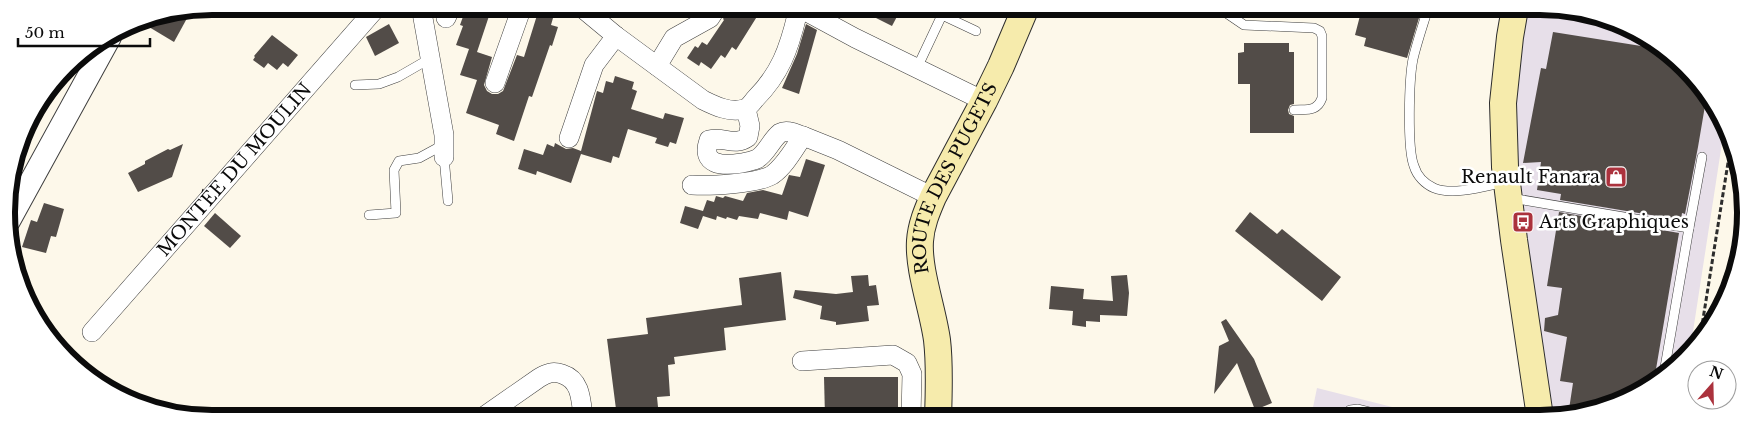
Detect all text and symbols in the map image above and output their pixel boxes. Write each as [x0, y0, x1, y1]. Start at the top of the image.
scale bar [18, 15, 150, 47]
text: 50 m [25, 23, 65, 42]
street label: MONTÉE DU MOULIN [153, 79, 316, 261]
street label: ROUTE DES PUGETS [909, 79, 1002, 276]
shop icon: Renault Fanara [1604, 165, 1628, 189]
place label: Renault Fanara [1461, 166, 1600, 188]
bus stop icon: Arts Graphiques [1511, 210, 1535, 234]
place label: Arts Graphiques [1538, 211, 1689, 233]
north arrow [1687, 360, 1737, 410]
text: N [1707, 362, 1726, 383]

